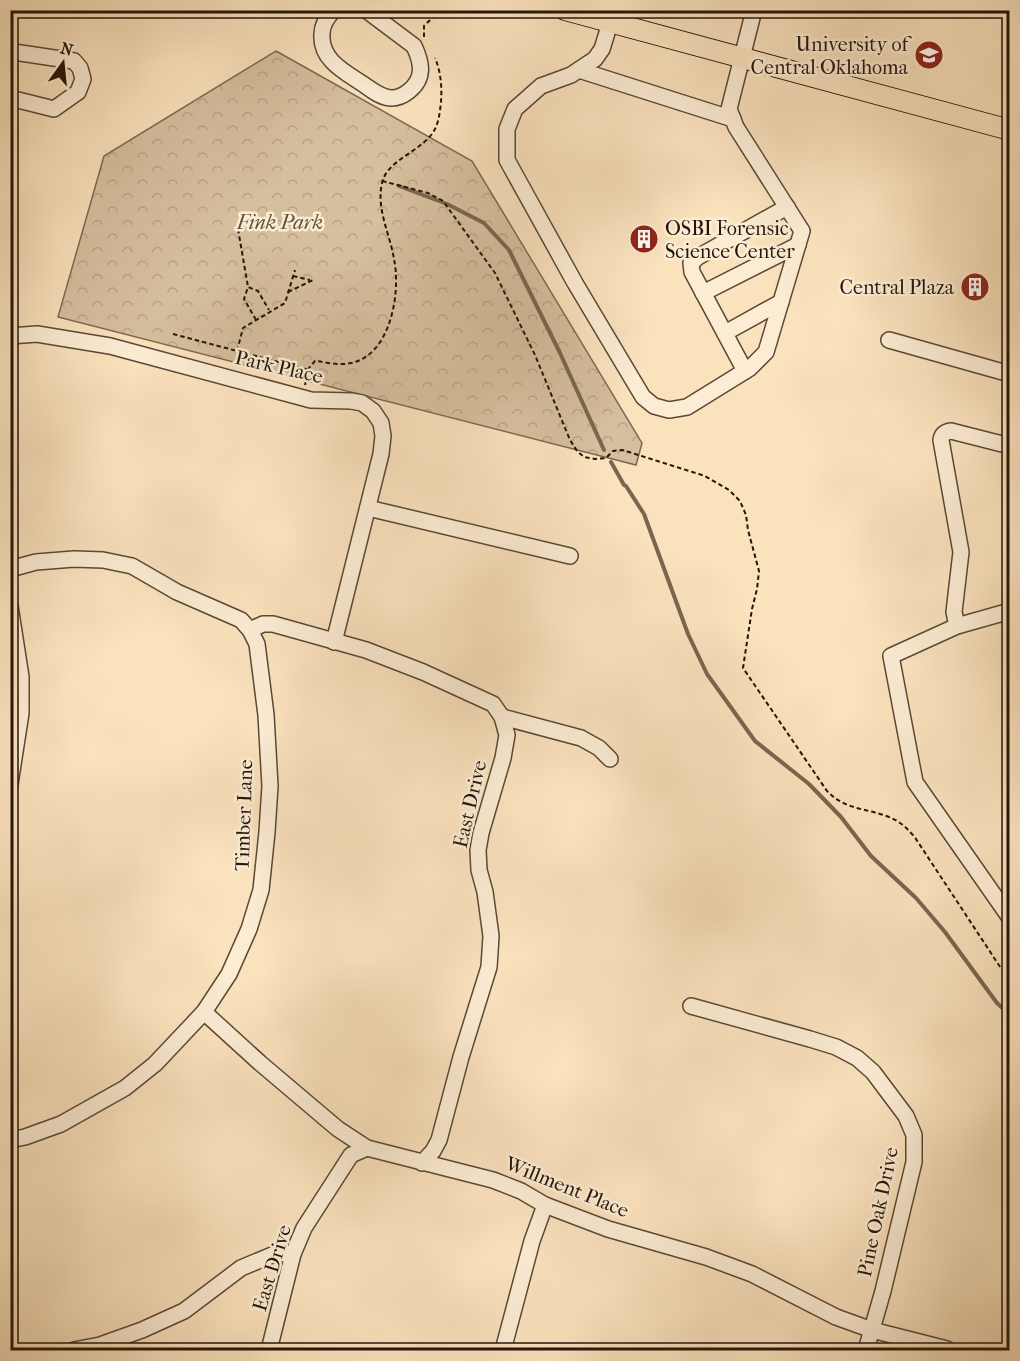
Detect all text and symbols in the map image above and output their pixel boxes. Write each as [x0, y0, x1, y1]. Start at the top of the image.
north arrow [33, 33, 93, 93]
place label: University of Central Oklahoma [751, 33, 912, 79]
text: N [58, 38, 76, 60]
school or university icon: University of Central Oklahoma [913, 39, 945, 71]
park label: Fink Park [236, 211, 323, 234]
place label: OSBI Forensic Science Center [665, 217, 795, 263]
building icon: OSBI Forensic Science Center [628, 223, 660, 255]
building icon: Central Plaza [959, 271, 991, 303]
place label: Central Plaza [840, 276, 955, 299]
street label: Park Place [233, 346, 325, 388]
street label: East Drive [449, 758, 491, 850]
street label: Timber Lane [231, 759, 257, 871]
street label: Pine Oak Drive [853, 1145, 903, 1279]
street label: Willment Place [501, 1151, 632, 1222]
street label: East Drive [248, 1222, 296, 1314]

